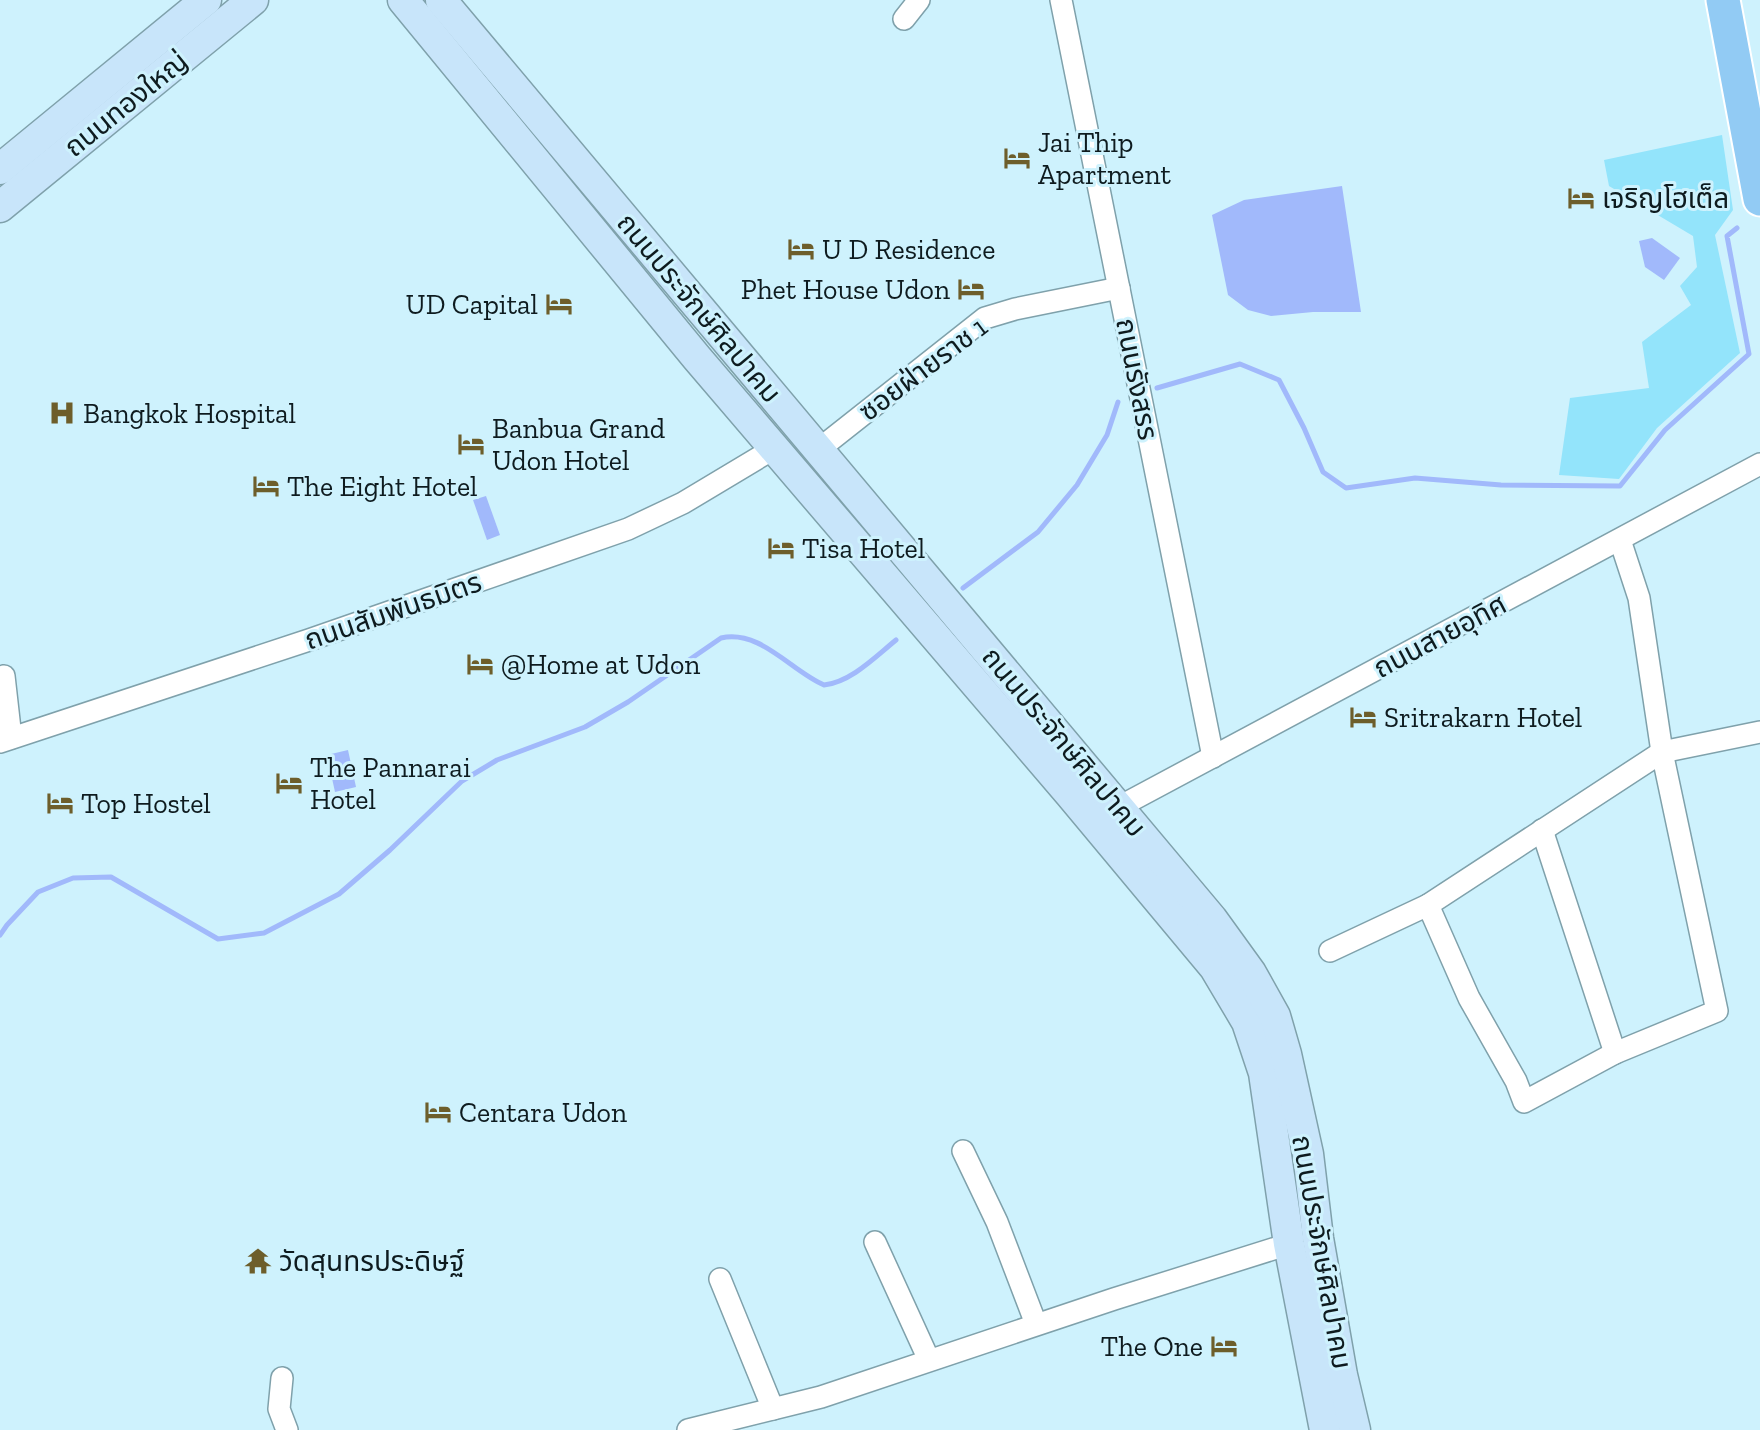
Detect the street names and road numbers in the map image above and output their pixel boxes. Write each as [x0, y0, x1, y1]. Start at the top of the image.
street label: ถนนทองใหญ่ [58, 44, 194, 164]
street label: ถนนประจักษ์ศิลปาคม [610, 207, 788, 409]
street label: ซอยฝ่ายราช 1 [852, 310, 994, 428]
street label: ถนนรังสรร [1109, 315, 1165, 443]
street label: ถนนสัมพันธมิตร [300, 565, 486, 657]
street label: ถนนสายอุทิศ [1368, 587, 1512, 685]
street label: ถนนประจักษ์ศิลปาคม [975, 641, 1153, 843]
street label: ถนนประจักษ์ศิลปาคม [1285, 1132, 1359, 1372]

